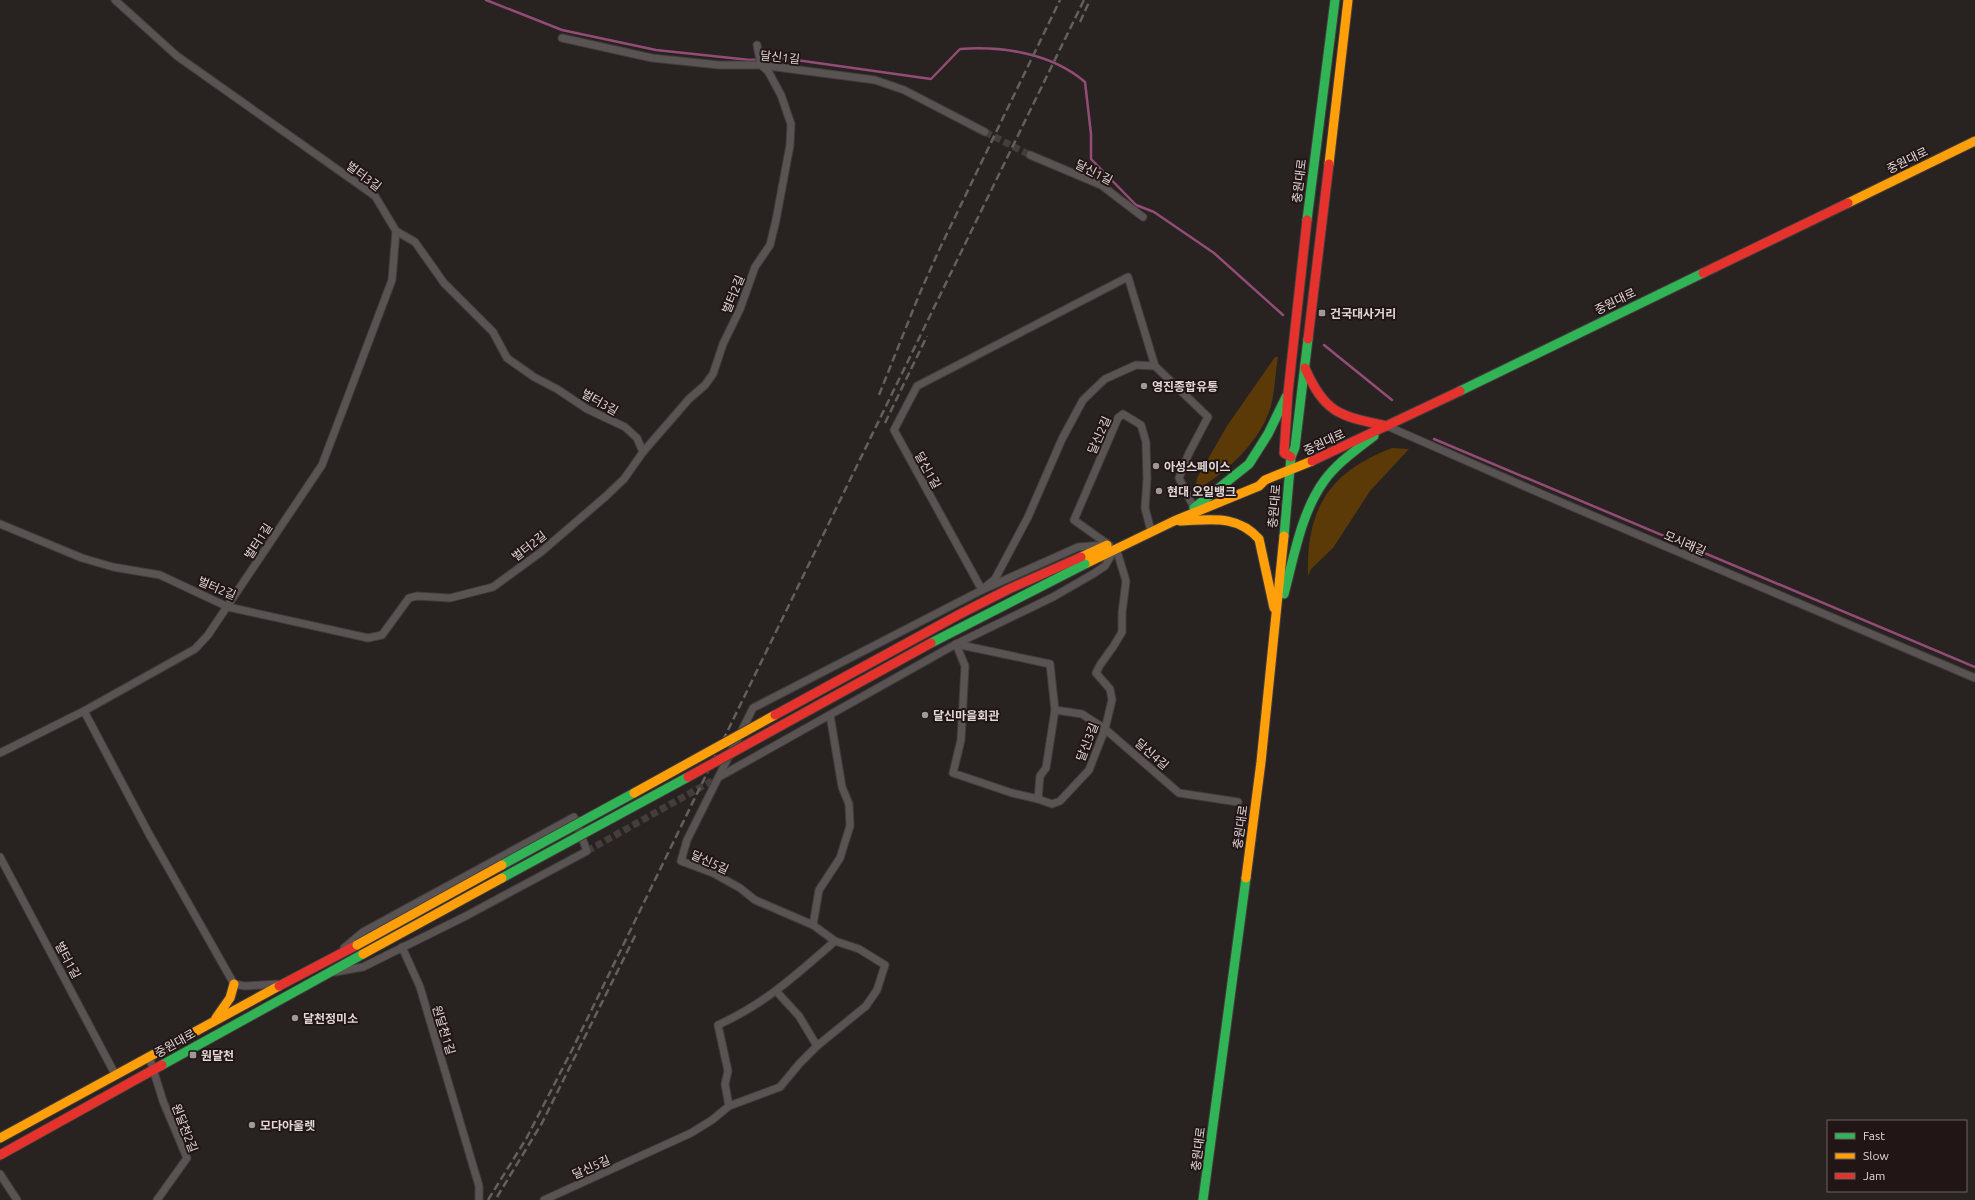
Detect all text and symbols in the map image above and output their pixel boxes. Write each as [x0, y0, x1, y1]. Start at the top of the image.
street label: 달신1길 [759, 48, 801, 66]
street label: 중원대로 [1884, 144, 1930, 176]
street label: 달신1길 [1073, 157, 1115, 187]
street label: 충원대로 [1290, 158, 1308, 204]
street label: 벌터3길 [344, 159, 384, 193]
street label: 벌터2길 [720, 273, 746, 315]
street label: 중원대로 [1592, 285, 1638, 317]
place label: 건국대사거리 [1330, 307, 1396, 320]
marker: 건국대사거리 [1317, 308, 1327, 318]
place label: 영진종합유통 [1152, 380, 1218, 393]
marker: 영진종합유통 [1139, 381, 1149, 391]
street label: 벌터3길 [579, 387, 621, 417]
street label: 달신2길 [1085, 414, 1113, 456]
street label: 중원대로 [1301, 427, 1347, 457]
street label: 달신1길 [913, 449, 943, 491]
place label: 아성스페이스 [1164, 460, 1230, 473]
marker: 아성스페이스 [1151, 461, 1161, 471]
street label: 충원대로 [1266, 483, 1282, 529]
place label: 현대 오일뱅크 [1167, 485, 1236, 498]
marker: 현대 오일뱅크 [1154, 486, 1164, 496]
street label: 벌터1길 [242, 521, 274, 561]
street label: 모시래길 [1662, 528, 1708, 558]
street label: 벌터2길 [509, 529, 549, 563]
street label: 벌터2길 [196, 574, 238, 602]
place label: 달신마을회관 [933, 709, 999, 722]
marker: 달신마을회관 [920, 710, 930, 720]
street label: 달신3길 [1074, 721, 1100, 763]
street label: 달신4길 [1133, 736, 1171, 772]
street label: 충원대로 [1230, 804, 1250, 850]
street label: 달신5길 [689, 848, 731, 876]
street label: 벌터1길 [53, 939, 83, 981]
street label: 원달천1길 [430, 1004, 458, 1056]
place label: 달천정미소 [303, 1012, 358, 1025]
marker: 달천정미소 [290, 1013, 300, 1023]
street label: 중원대로 [153, 1027, 197, 1059]
place label: 원달천 [201, 1049, 234, 1062]
marker: 원달천 [188, 1050, 198, 1060]
street label: 원달천2길 [170, 1102, 200, 1154]
place label: 모다아울렛 [260, 1119, 315, 1132]
marker: 모다아울렛 [247, 1120, 257, 1130]
legend [1827, 1120, 1967, 1192]
street label: 충원대로 [1189, 1126, 1207, 1172]
text: Fast [1863, 1129, 1885, 1142]
text: Slow [1863, 1149, 1889, 1162]
street label: 달신5길 [570, 1153, 612, 1181]
text: Jam [1863, 1169, 1885, 1182]

